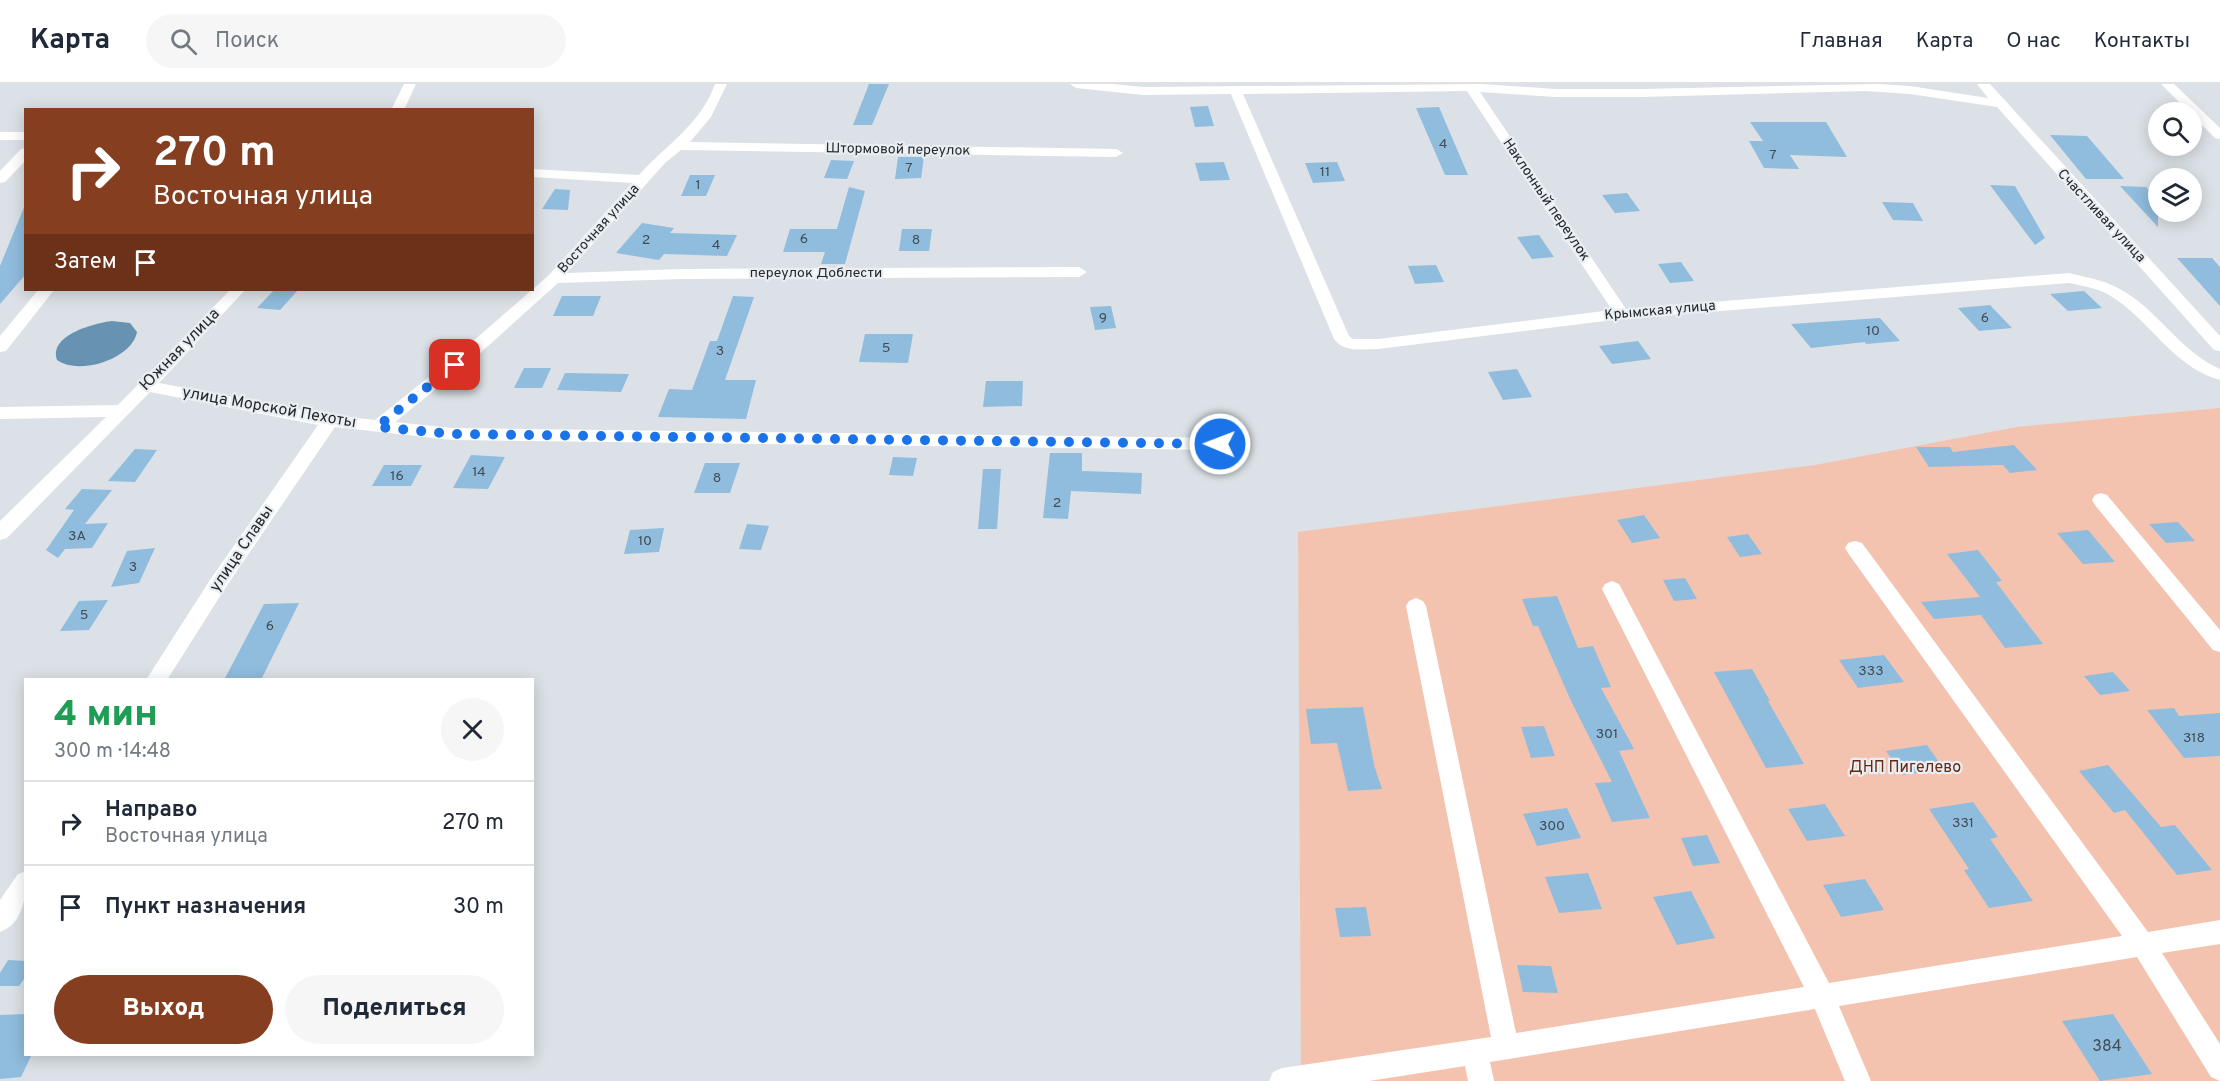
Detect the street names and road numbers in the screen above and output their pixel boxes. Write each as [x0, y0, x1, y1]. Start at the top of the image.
street label: Наклонный переулок [1499, 136, 1593, 264]
street label: Штормовой переулок [825, 140, 971, 160]
street label: Счастливая улица [2053, 166, 2149, 266]
street label: Восточная улица [555, 181, 643, 277]
street label: переулок Доблести [750, 265, 882, 282]
street label: Крымская улица [1604, 298, 1716, 324]
street label: Южная улица [136, 305, 224, 395]
street label: улица Морской Пехоты [180, 383, 358, 433]
street label: улица Славы [206, 502, 278, 596]

